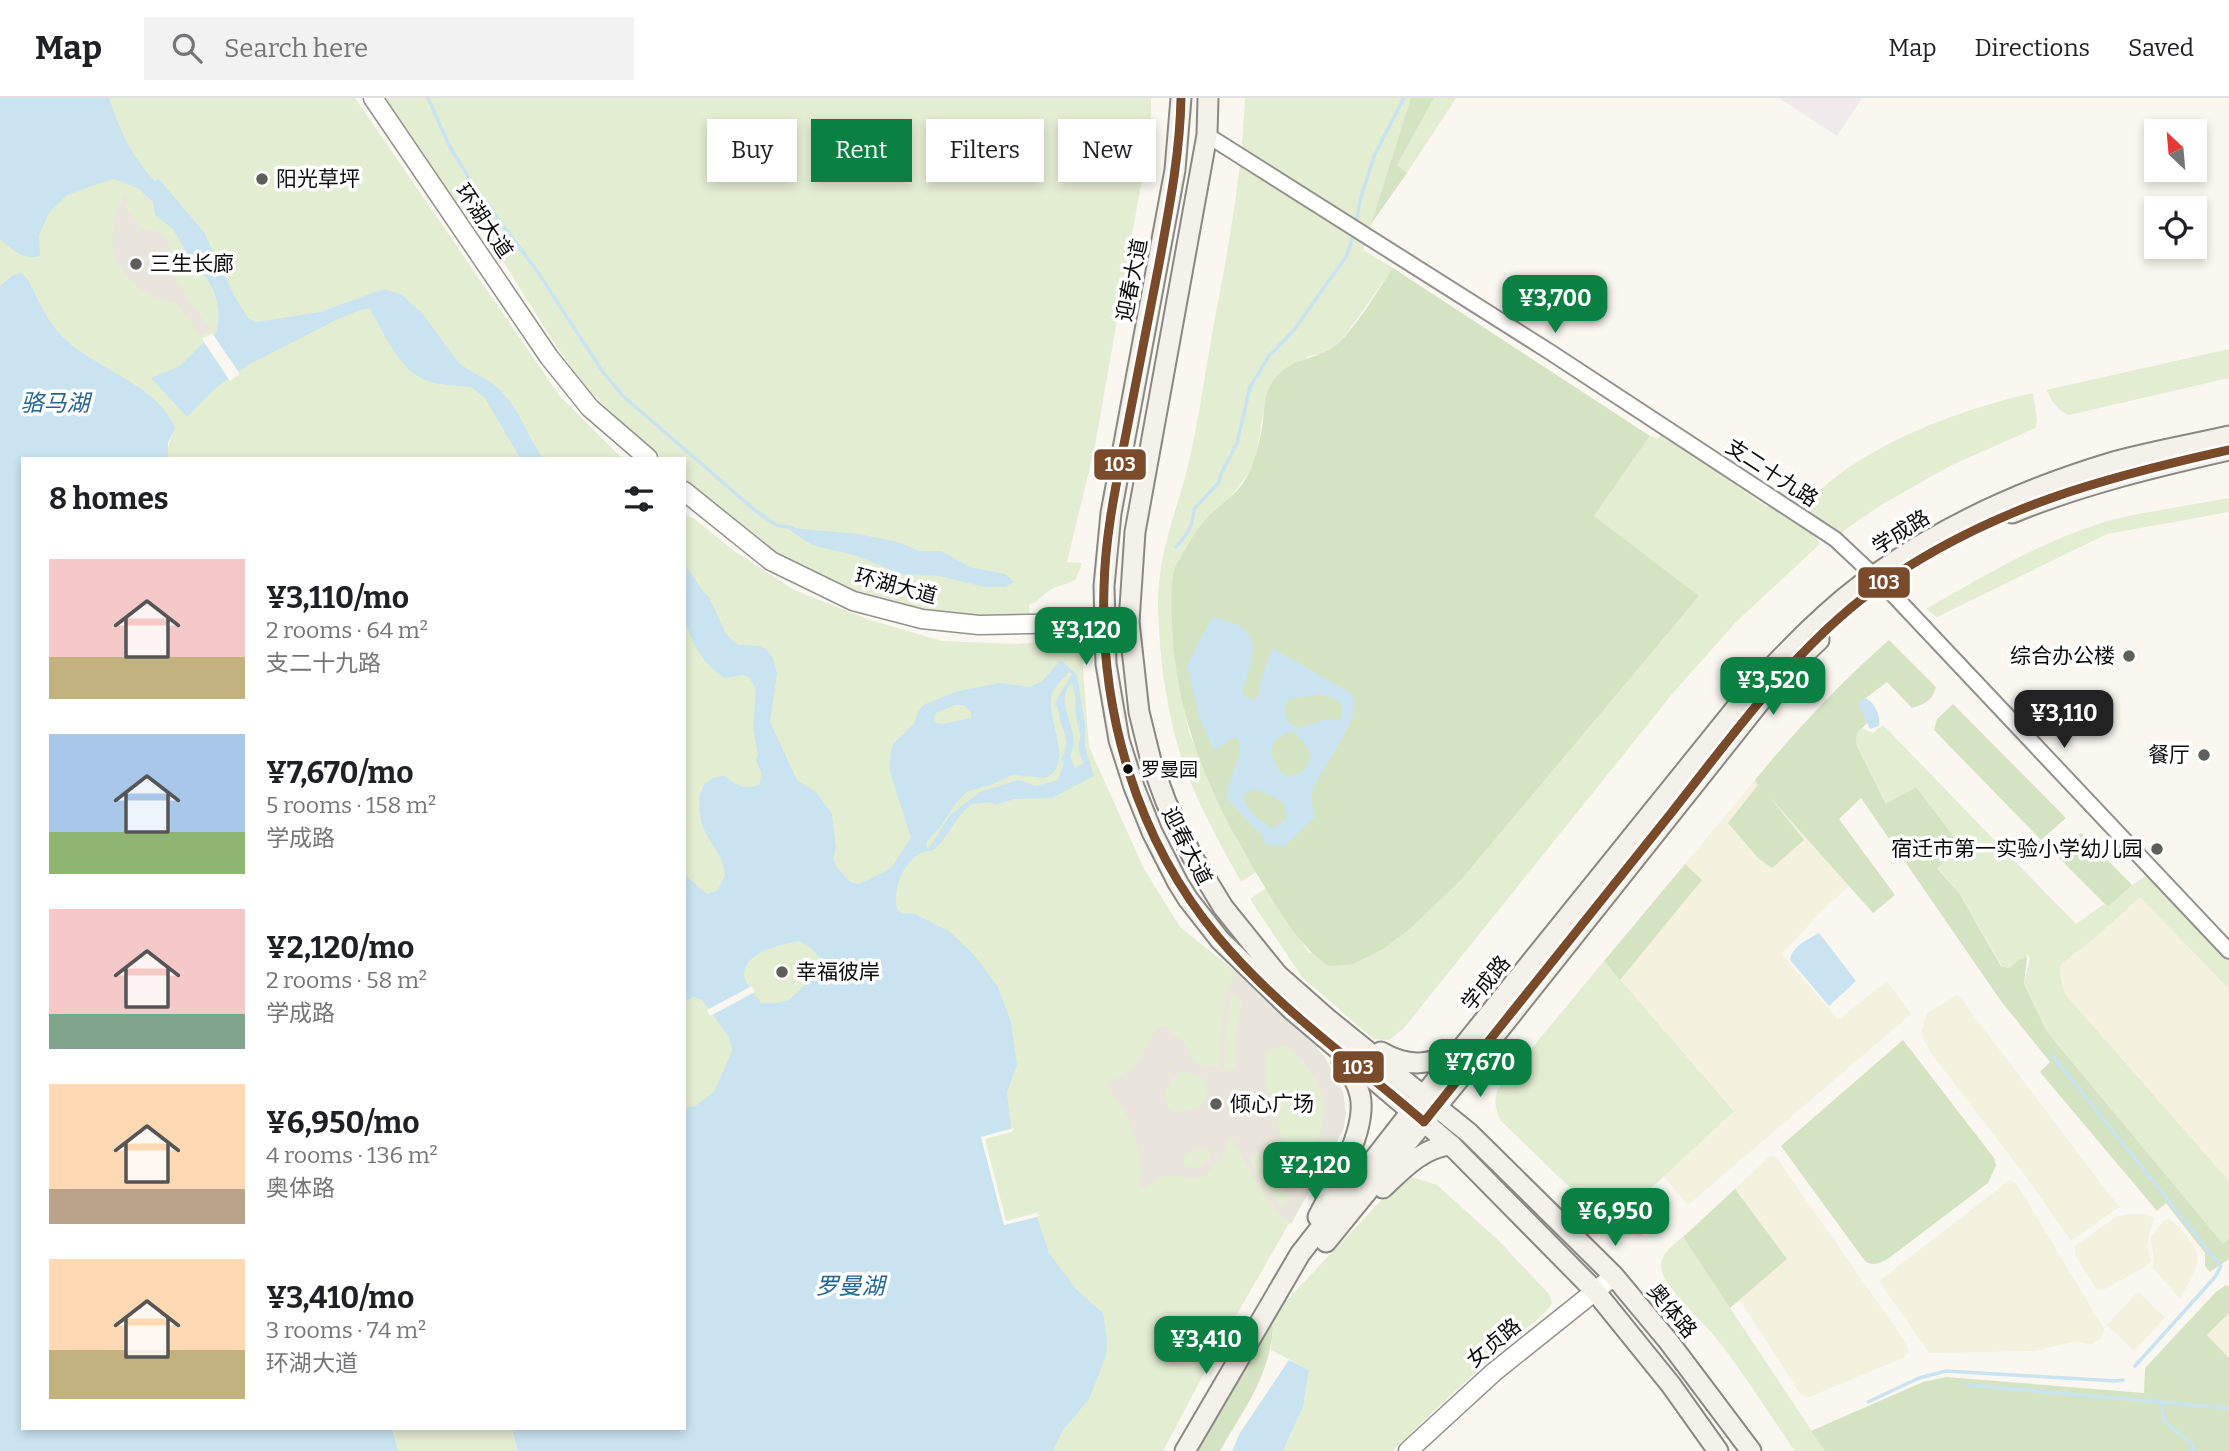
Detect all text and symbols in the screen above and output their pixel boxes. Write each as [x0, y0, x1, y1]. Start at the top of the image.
search box [144, 17, 634, 80]
text: Map [35, 28, 102, 68]
icon: search [168, 29, 206, 67]
text: Search here [224, 33, 368, 64]
text: Map [1888, 34, 1937, 62]
text: Directions [1975, 34, 2090, 62]
text: Saved [2128, 34, 2194, 62]
chip: Buy [707, 119, 797, 182]
chip: Rent [811, 119, 912, 182]
chip: Filters [926, 119, 1044, 182]
chip: New [1058, 119, 1156, 182]
north arrow [2144, 119, 2207, 182]
map controls [2144, 119, 2207, 259]
place label: 阳光草坪 [276, 166, 360, 192]
marker: 阳光草坪 [254, 171, 270, 187]
street label: 环湖大道 [450, 179, 518, 263]
button: locate [2144, 196, 2207, 259]
street label: 迎春大道 [1111, 236, 1153, 324]
place label: 三生长廊 [150, 251, 234, 277]
marker: 三生长廊 [128, 256, 144, 272]
pin: ¥3,700 [1498, 275, 1612, 335]
text: ¥3,700 [1518, 284, 1592, 312]
water label: 骆马湖 [21, 389, 93, 417]
street label: 支二十九路 [1721, 434, 1823, 512]
line badge: 103 [1093, 448, 1147, 481]
text: 103 [1104, 453, 1136, 476]
icon: filters [620, 480, 658, 518]
text: 8 homes [49, 481, 169, 517]
street label: 学成路 [1867, 504, 1935, 560]
street label: 环湖大道 [852, 563, 940, 609]
line badge: 103 [1857, 566, 1911, 599]
text: 103 [1868, 571, 1900, 594]
text: ¥3,110/mo [266, 580, 409, 616]
icon: home [105, 587, 189, 671]
pin: ¥3,120 [1029, 608, 1143, 667]
text: 2 rooms · 64 m² [266, 616, 428, 644]
text: ¥3,120 [1051, 616, 1121, 644]
place label: 综合办公楼 [2010, 643, 2115, 669]
marker: 综合办公楼 [2121, 648, 2137, 664]
text: 支二十九路 [266, 649, 381, 677]
pin: ¥3,520 [1716, 658, 1830, 717]
text: ¥3,520 [1736, 666, 1810, 694]
pin: ¥3,110 [2007, 690, 2121, 750]
text: ¥3,110 [2030, 699, 2098, 727]
place label: 餐厅 [2148, 742, 2190, 768]
marker: 餐厅 [2196, 747, 2212, 763]
text: ¥7,670/mo [266, 755, 413, 791]
place label: 罗曼园 [1141, 758, 1198, 781]
icon: home [105, 762, 189, 846]
marker: 罗曼园 [1121, 762, 1135, 776]
text: 5 rooms · 158 m² [266, 791, 436, 819]
street label: 迎春大道 [1156, 803, 1218, 889]
text: 学成路 [266, 824, 335, 852]
place label: 宿迁市第一实验小学幼儿园 [1891, 836, 2143, 862]
marker: 宿迁市第一实验小学幼儿园 [2149, 841, 2165, 857]
text: ¥2,120/mo [266, 930, 414, 966]
icon: home [105, 937, 189, 1021]
street label: 学成路 [1456, 950, 1516, 1016]
place label: 幸福彼岸 [796, 959, 880, 985]
marker: 幸福彼岸 [774, 964, 790, 980]
text: 2 rooms · 58 m² [266, 966, 427, 994]
text: 学成路 [266, 999, 335, 1027]
pin: ¥7,670 [1423, 1040, 1537, 1099]
text: ¥7,670 [1445, 1048, 1515, 1076]
line badge: 103 [1332, 1050, 1385, 1084]
text: 103 [1342, 1056, 1374, 1079]
place label: 倾心广场 [1230, 1091, 1314, 1117]
marker: 倾心广场 [1208, 1096, 1224, 1112]
text: ¥6,950/mo [266, 1105, 420, 1141]
icon: home [105, 1112, 189, 1196]
text: 4 rooms · 136 m² [266, 1141, 438, 1169]
pin: ¥2,120 [1258, 1142, 1372, 1202]
text: ¥2,120 [1279, 1151, 1351, 1179]
text: 奥体路 [266, 1174, 335, 1202]
pin: ¥6,950 [1558, 1188, 1672, 1248]
text: ¥6,950 [1577, 1197, 1653, 1225]
water label: 罗曼湖 [816, 1272, 888, 1300]
street label: 奥体路 [1642, 1279, 1702, 1343]
text: ¥3,410/mo [266, 1280, 414, 1316]
icon: home [105, 1287, 189, 1371]
street label: 女贞路 [1462, 1313, 1526, 1373]
text: 3 rooms · 74 m² [266, 1316, 426, 1344]
pin: ¥3,410 [1149, 1316, 1263, 1376]
text: ¥3,410 [1170, 1325, 1242, 1353]
text: 环湖大道 [266, 1349, 358, 1377]

